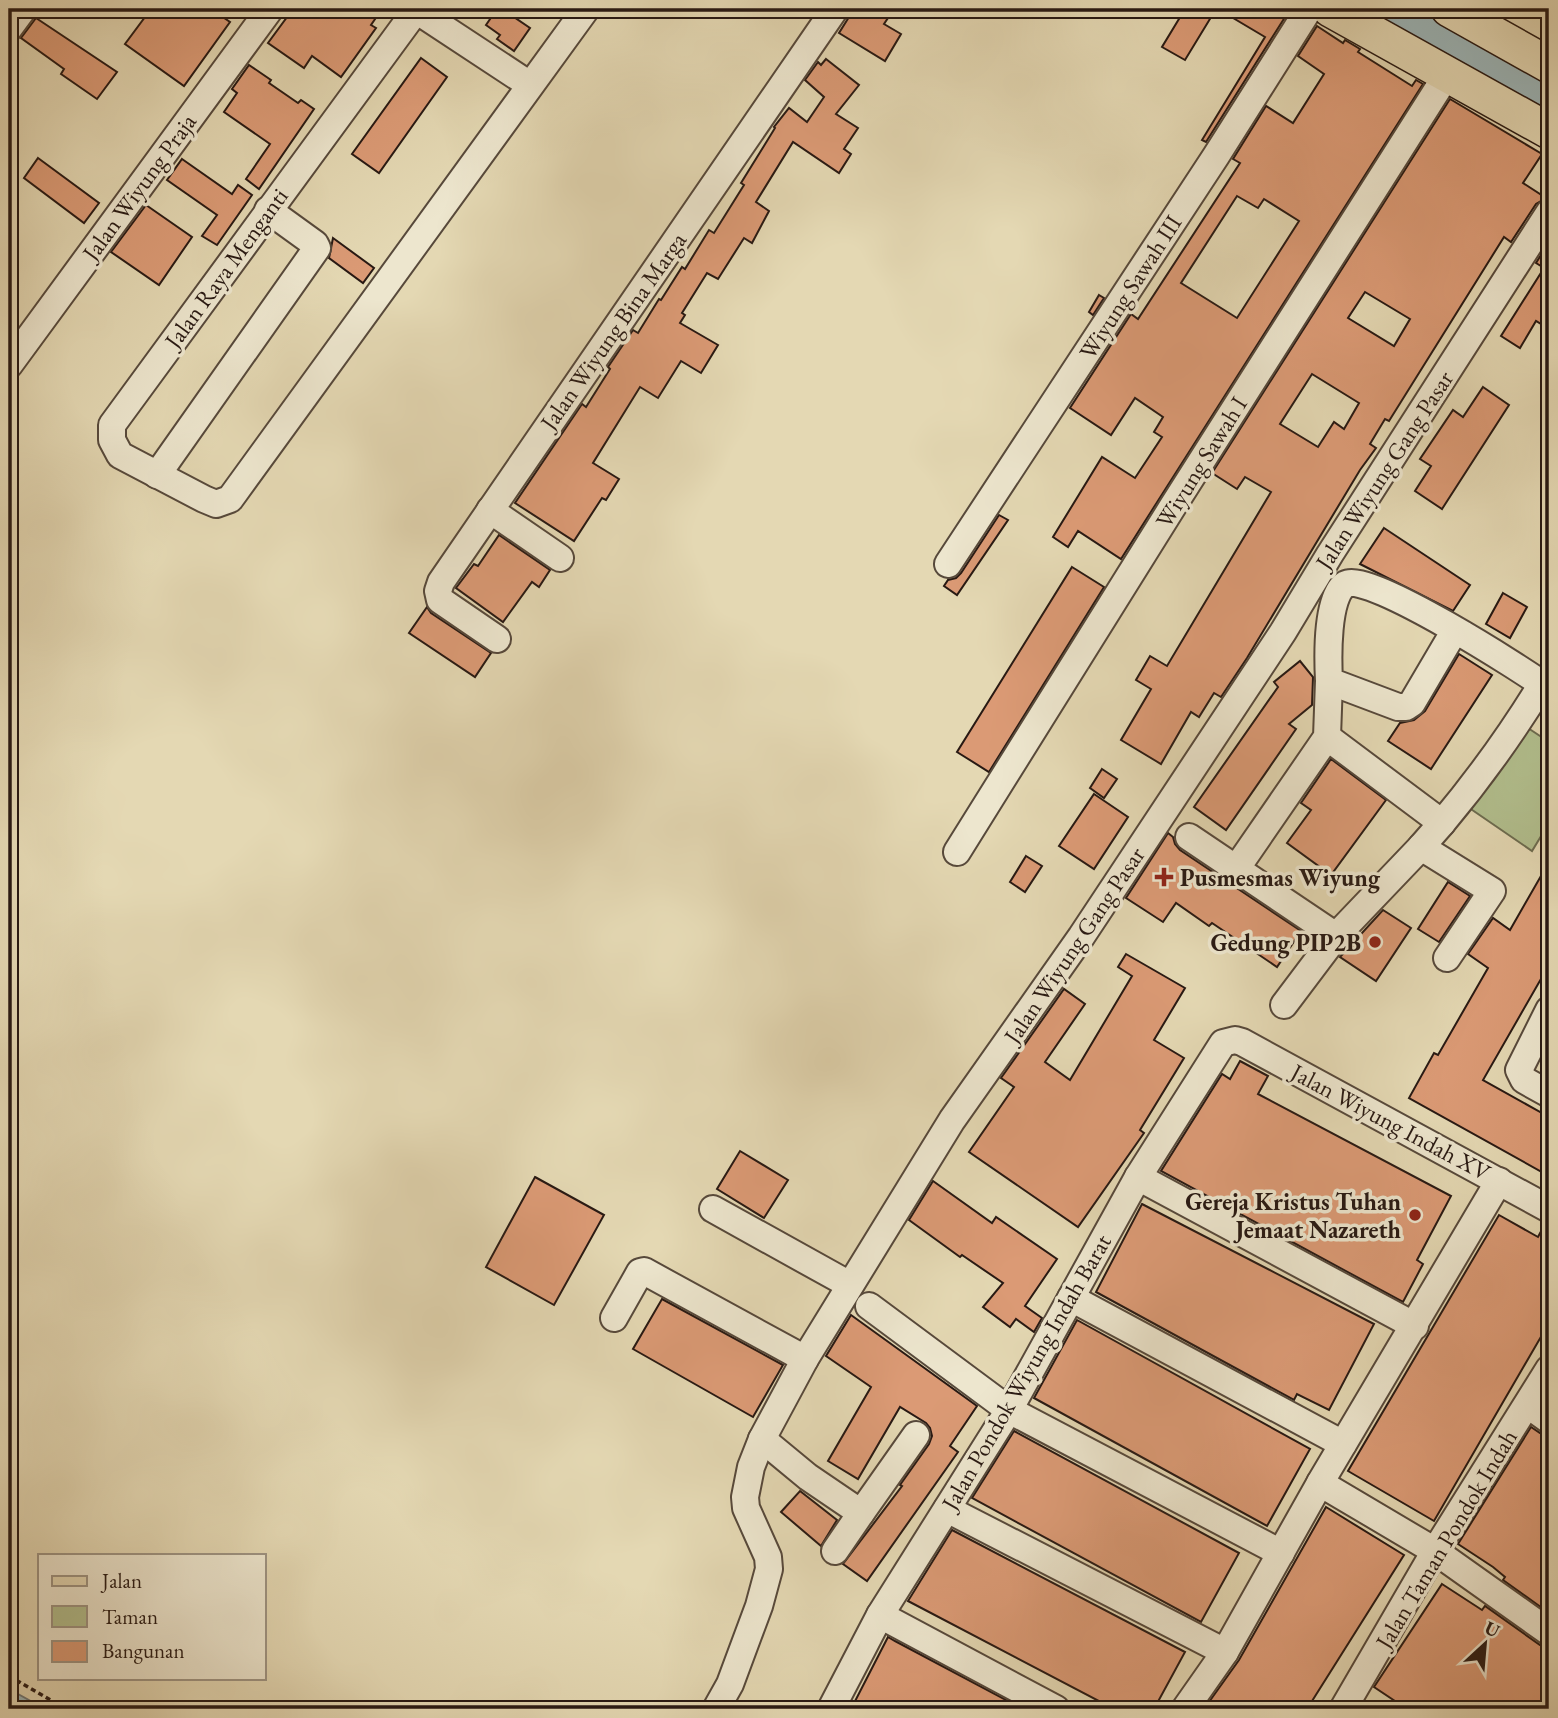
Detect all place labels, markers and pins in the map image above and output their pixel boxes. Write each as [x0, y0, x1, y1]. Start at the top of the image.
place label: Pusmesmas Wiyung [1180, 862, 1381, 894]
marker: Pusmesmas Wiyung [1154, 867, 1174, 887]
place label: Gedung PIP2B [1211, 927, 1361, 959]
marker: Gedung PIP2B [1367, 934, 1383, 950]
place label: Gereja Kristus Tuhan Jemaat Nazareth [1185, 1186, 1402, 1245]
marker: Gereja Kristus Tuhan Jemaat Nazareth [1407, 1207, 1423, 1223]

